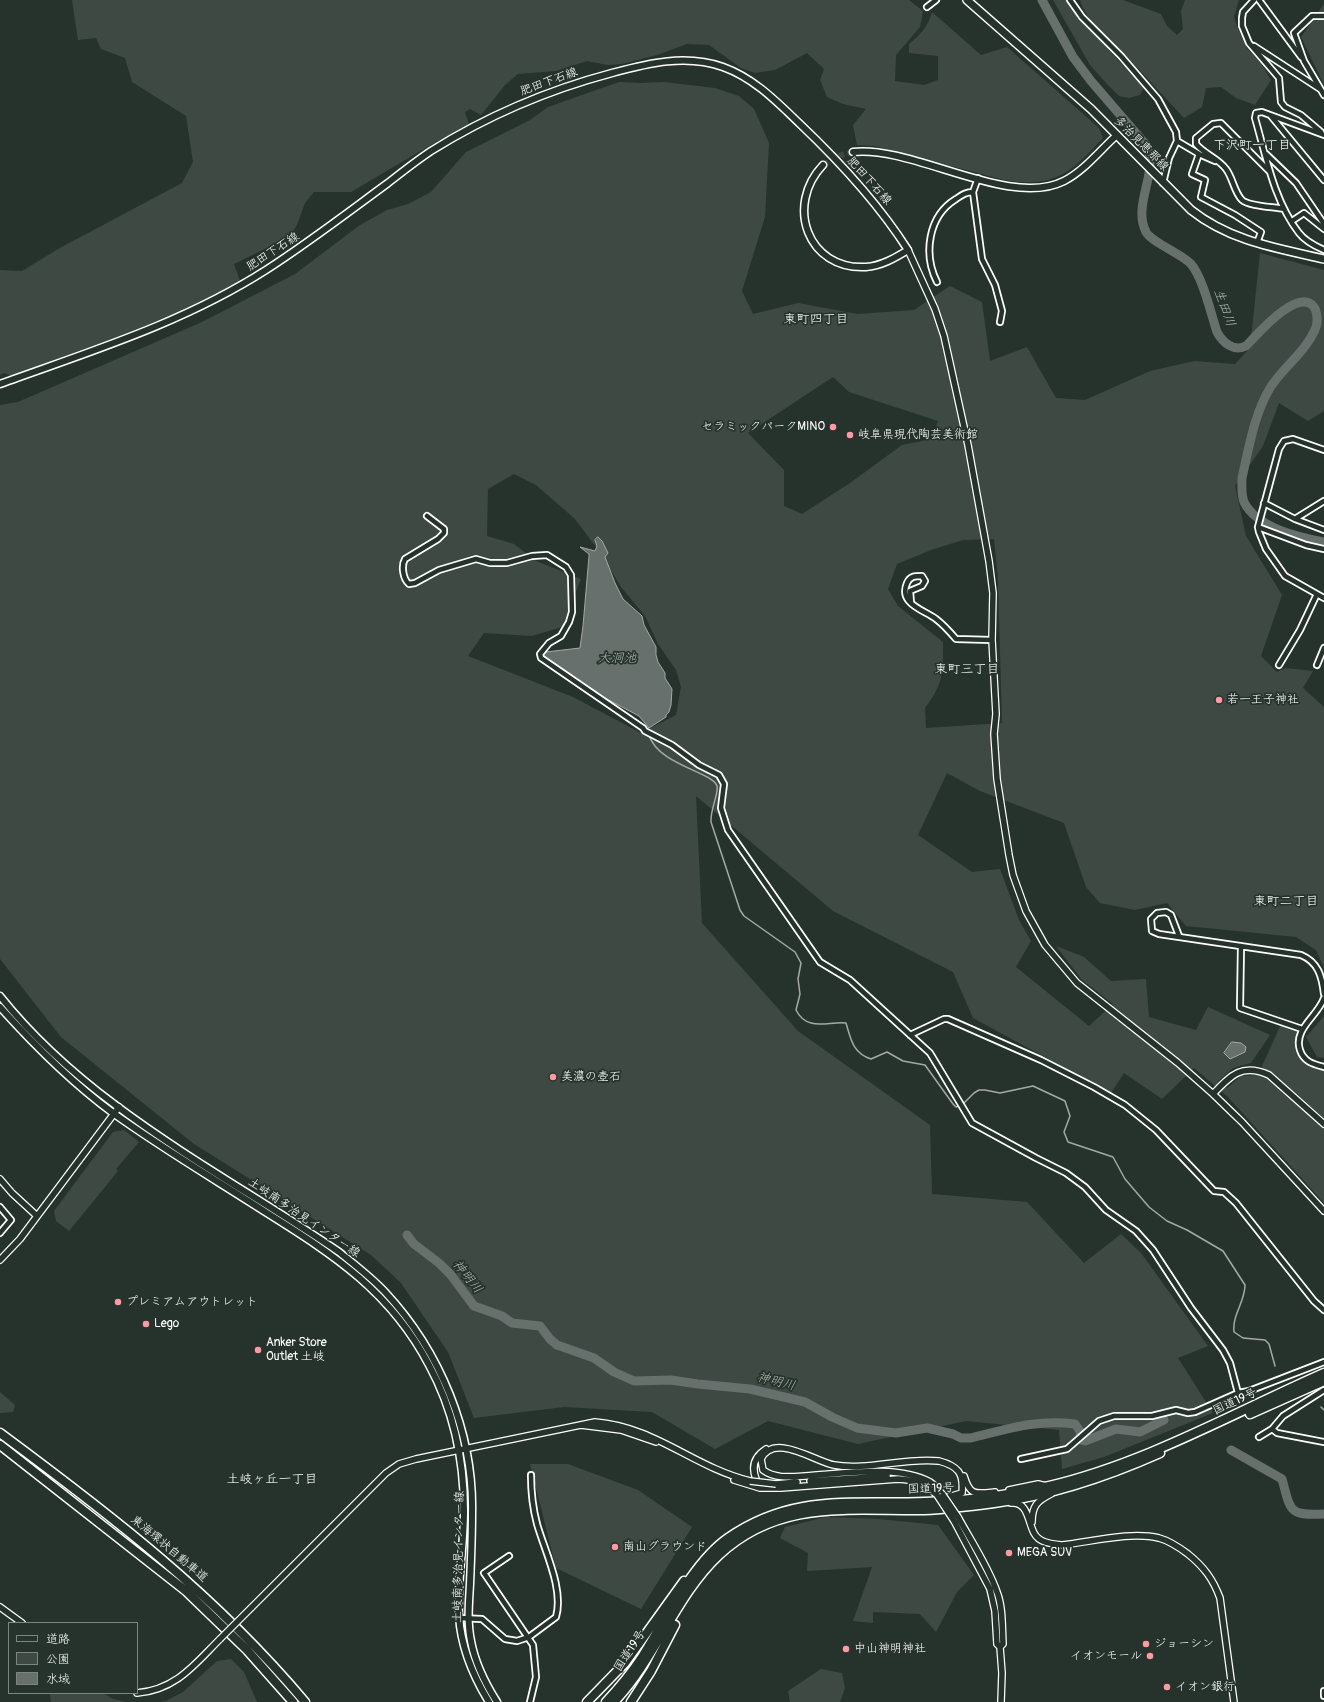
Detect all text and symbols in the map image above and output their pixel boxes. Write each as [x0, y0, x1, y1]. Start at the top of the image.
street label: 肥田下石線 [518, 65, 580, 99]
street label: 多治見恵那線 [1110, 113, 1172, 175]
district label: 下沢町一丁目 [1213, 138, 1291, 154]
street label: 肥田下石線 [844, 154, 894, 208]
street label: 肥田下石線 [244, 230, 302, 274]
water label: 生田川 [1210, 287, 1238, 329]
district label: 東町四丁目 [784, 312, 848, 328]
place label: セラミックパークMINO [701, 420, 825, 434]
marker: セラミックパークMINO [828, 422, 838, 432]
place label: 岐阜県現代陶芸美術館 [858, 428, 978, 442]
marker: 岐阜県現代陶芸美術館 [845, 430, 855, 440]
water label: 大洞池 [598, 651, 636, 667]
district label: 東町三丁目 [935, 662, 999, 678]
place label: 若一王子神社 [1227, 693, 1299, 707]
marker: 若一王子神社 [1214, 695, 1224, 705]
district label: 東町二丁目 [1254, 894, 1318, 910]
place label: 美濃の壺石 [561, 1070, 621, 1084]
marker: 美濃の壺石 [548, 1072, 558, 1082]
street label: 土岐南多治見インター線 [245, 1175, 363, 1261]
water label: 神明川 [449, 1257, 485, 1297]
place label: プレミアムアウトレット [126, 1295, 258, 1309]
marker: プレミアムアウトレット [113, 1297, 123, 1307]
place label: Lego [154, 1317, 179, 1331]
marker: Lego [141, 1319, 151, 1329]
place label: Anker Store Outlet 土岐 [266, 1336, 327, 1364]
marker: Anker Store Outlet 土岐 [253, 1345, 263, 1355]
water label: 神明川 [755, 1370, 797, 1394]
street label: 国道19号 [1211, 1386, 1259, 1418]
district label: 土岐ヶ丘一丁目 [227, 1472, 317, 1488]
street label: 国道19号 [907, 1481, 955, 1497]
street label: 土岐南多治見インター線 [451, 1491, 467, 1623]
street label: 東海環状自動車道 [128, 1513, 210, 1585]
place label: 南山グラウンド [623, 1540, 707, 1554]
marker: 南山グラウンド [610, 1542, 620, 1552]
place label: MEGA SUV [1017, 1546, 1072, 1560]
marker: MEGA SUV [1004, 1548, 1014, 1558]
legend [8, 1622, 138, 1694]
street label: 国道19号 [611, 1627, 649, 1675]
text: 道路 [46, 1632, 70, 1647]
place label: ジョーシン [1154, 1637, 1214, 1651]
marker: ジョーシン [1141, 1639, 1151, 1649]
place label: 中山神明神社 [854, 1642, 926, 1656]
marker: 中山神明神社 [841, 1644, 851, 1654]
place label: イオンモール [1070, 1649, 1142, 1663]
marker: イオンモール [1145, 1651, 1155, 1661]
text: 公園 [46, 1652, 70, 1667]
text: 水域 [46, 1672, 70, 1687]
place label: イオン銀行 [1175, 1680, 1235, 1694]
marker: イオン銀行 [1162, 1682, 1172, 1692]

